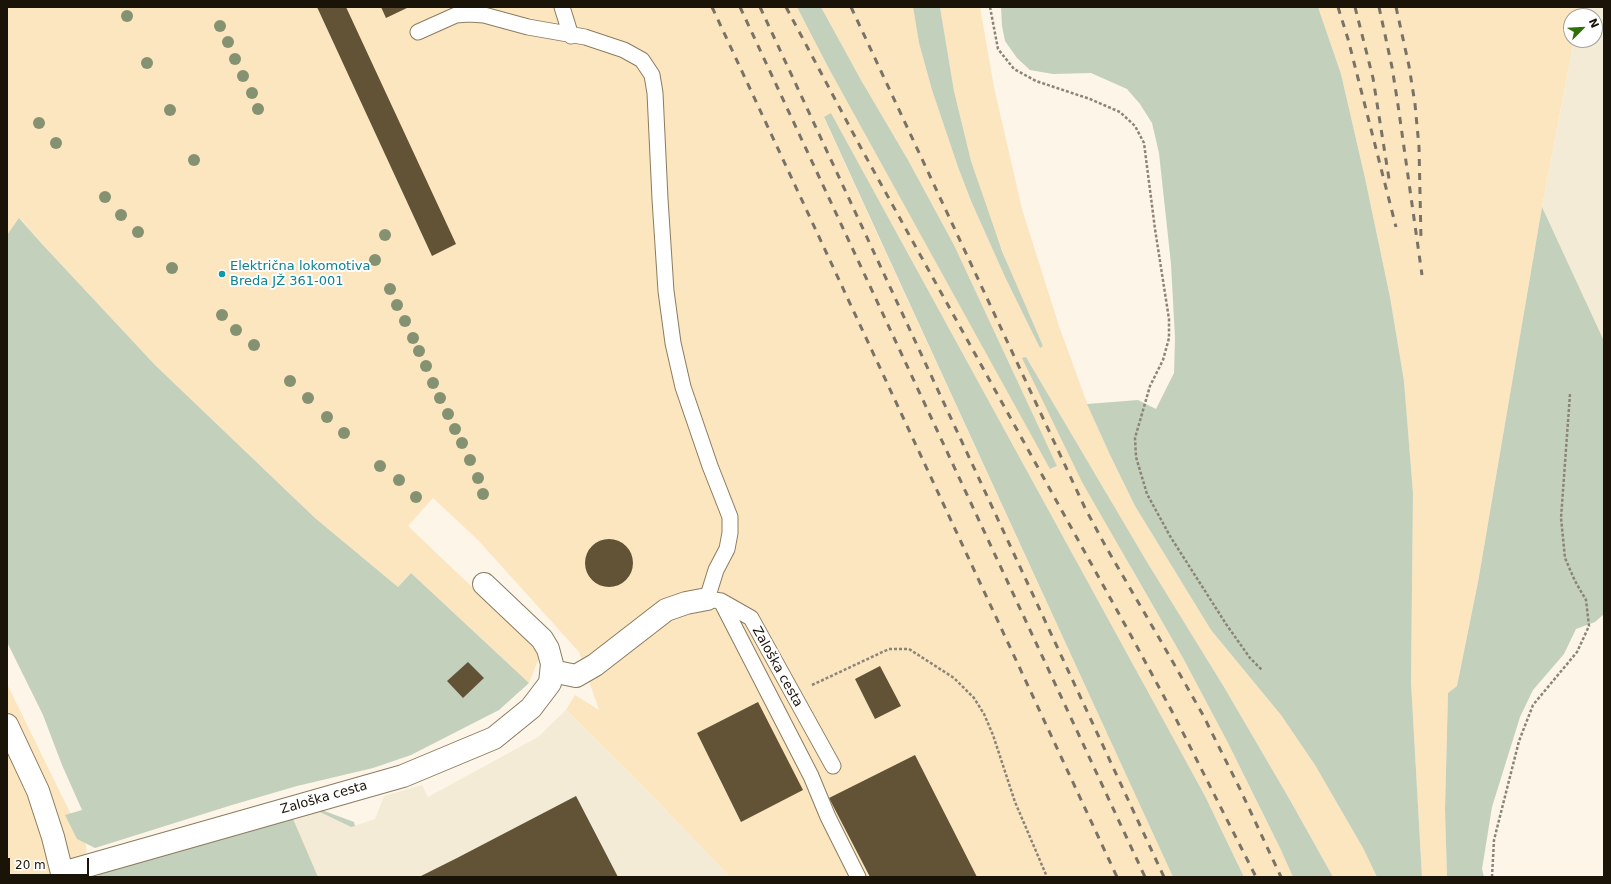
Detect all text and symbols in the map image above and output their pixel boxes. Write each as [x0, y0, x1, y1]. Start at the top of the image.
north arrow [1563, 8, 1603, 48]
text: N [1586, 16, 1601, 30]
place label: Električna lokomotiva Breda JŽ 361-001 [230, 259, 370, 290]
marker: Električna lokomotiva Breda JŽ 361-001 [217, 269, 227, 279]
street label: Zaloška cesta [748, 624, 806, 710]
street label: Zaloška cesta [279, 778, 369, 818]
scale bar [10, 850, 91, 876]
text: 20 m [15, 858, 46, 872]

